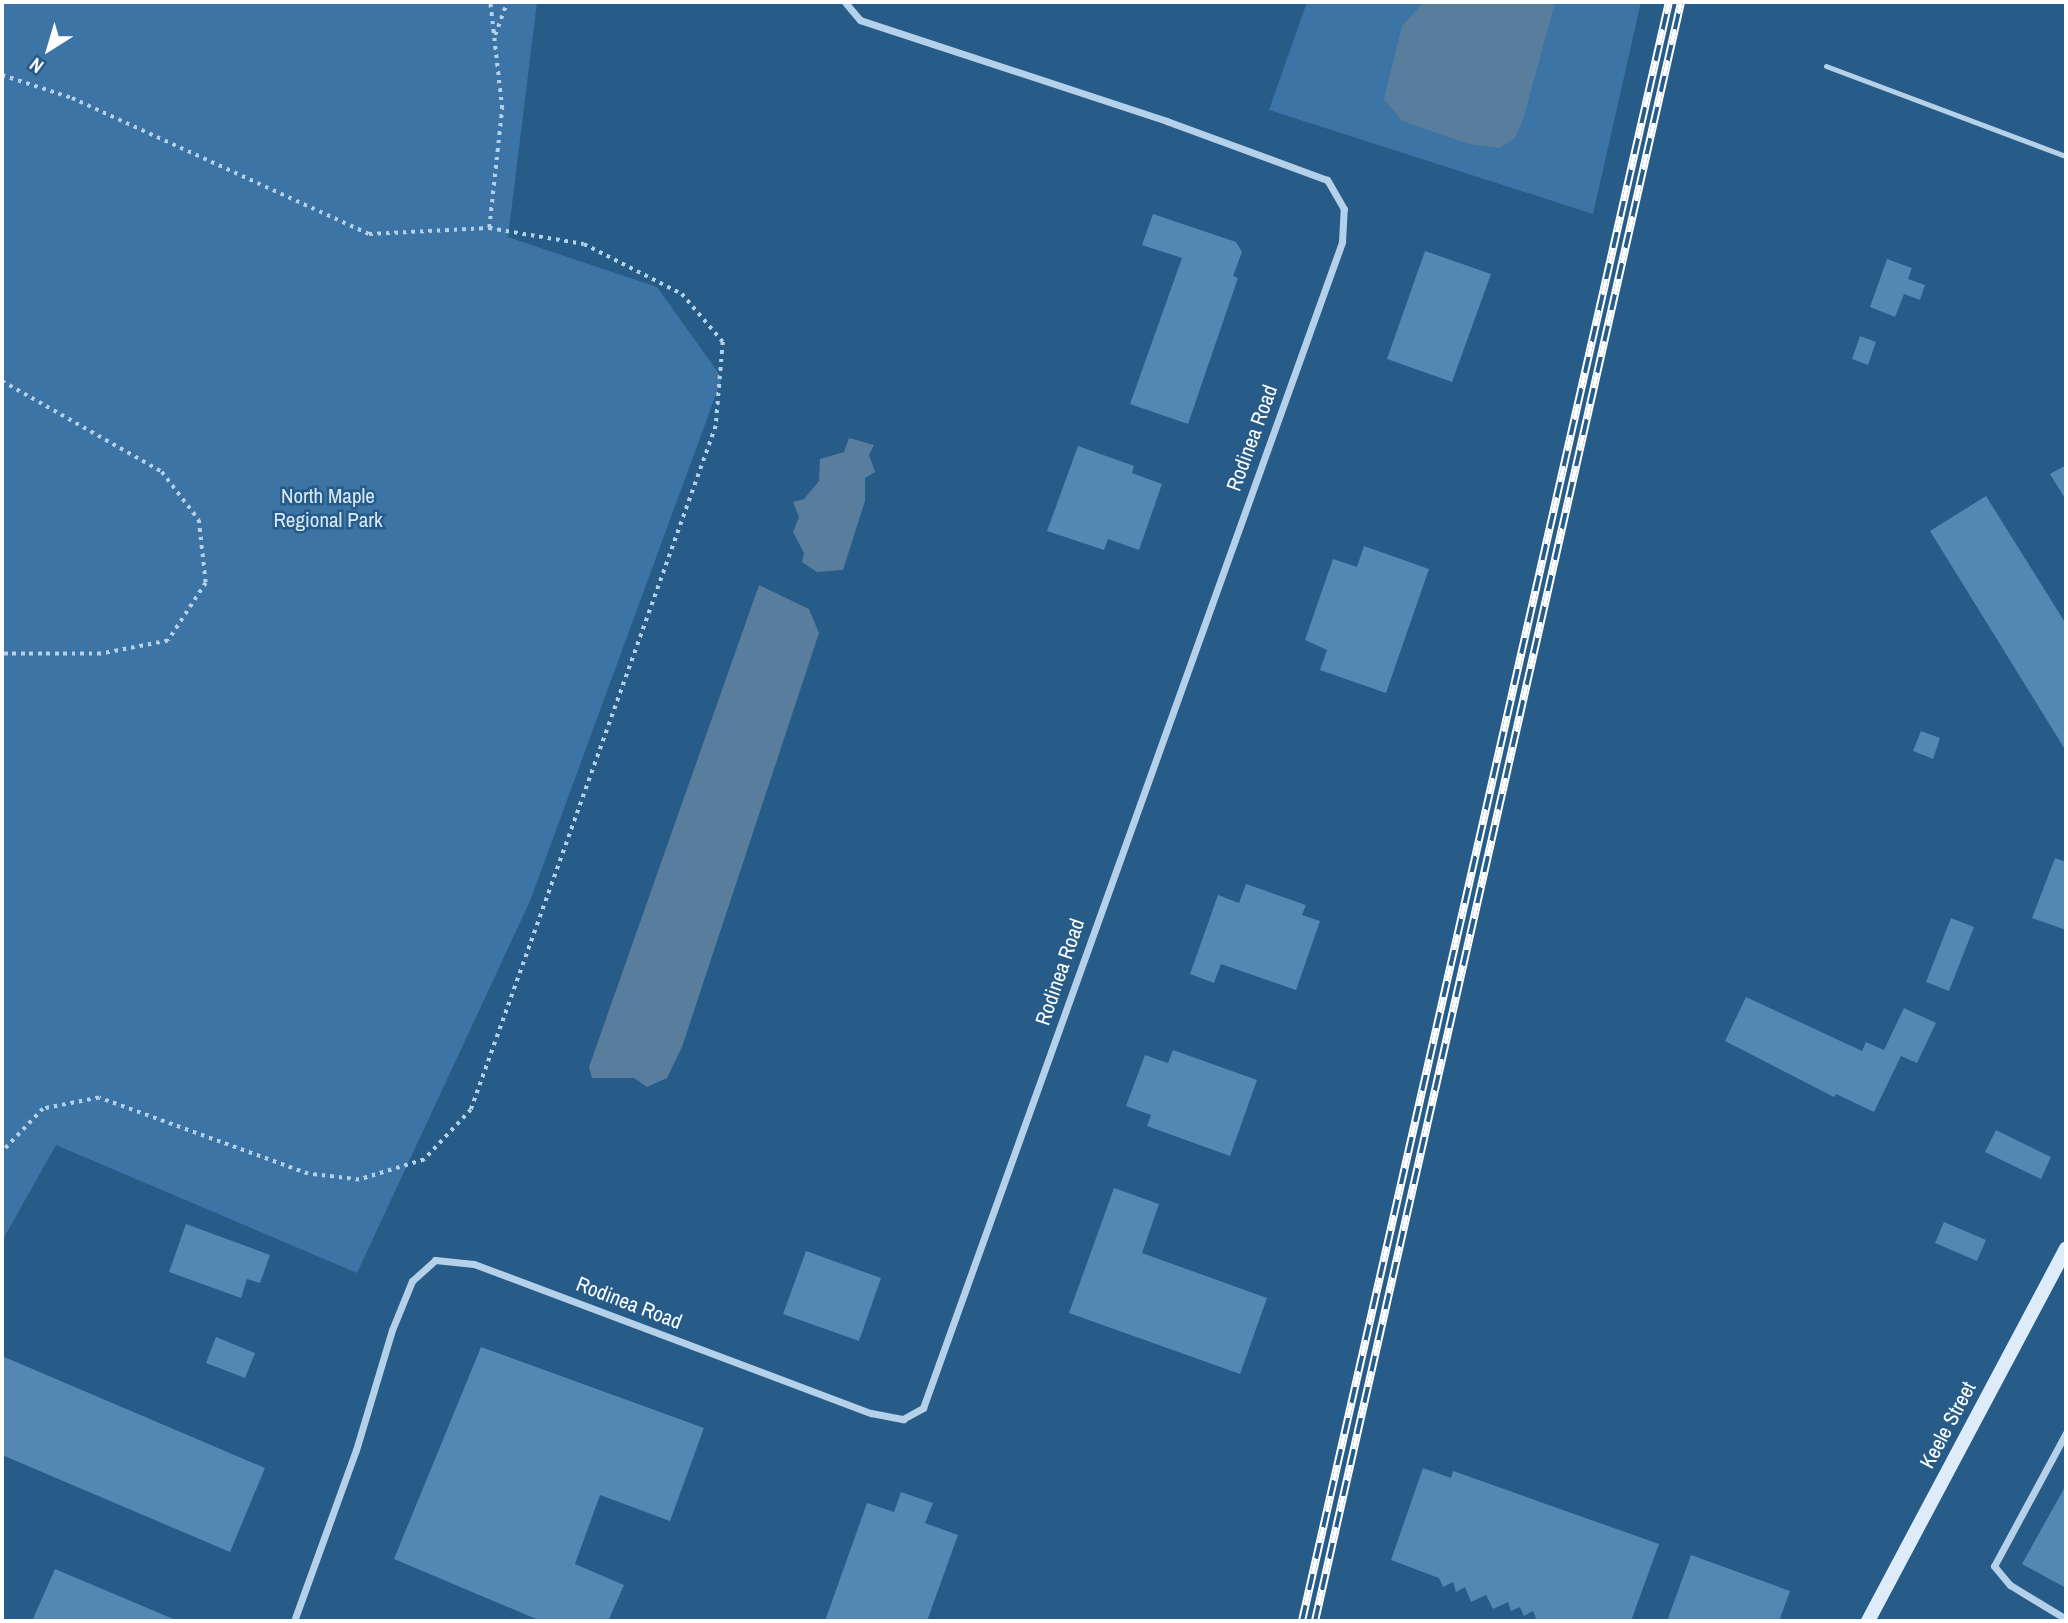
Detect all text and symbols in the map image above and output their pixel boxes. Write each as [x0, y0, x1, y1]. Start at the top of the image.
north arrow [14, 14, 84, 84]
text: N [24, 52, 49, 80]
street label: Rodinea Road [1221, 382, 1283, 494]
park label: North Maple Regional Park [273, 483, 383, 533]
street label: Rodinea Road [1030, 915, 1090, 1029]
street label: Rodinea Road [573, 1271, 685, 1335]
street label: Keele Street [1915, 1377, 1981, 1473]

